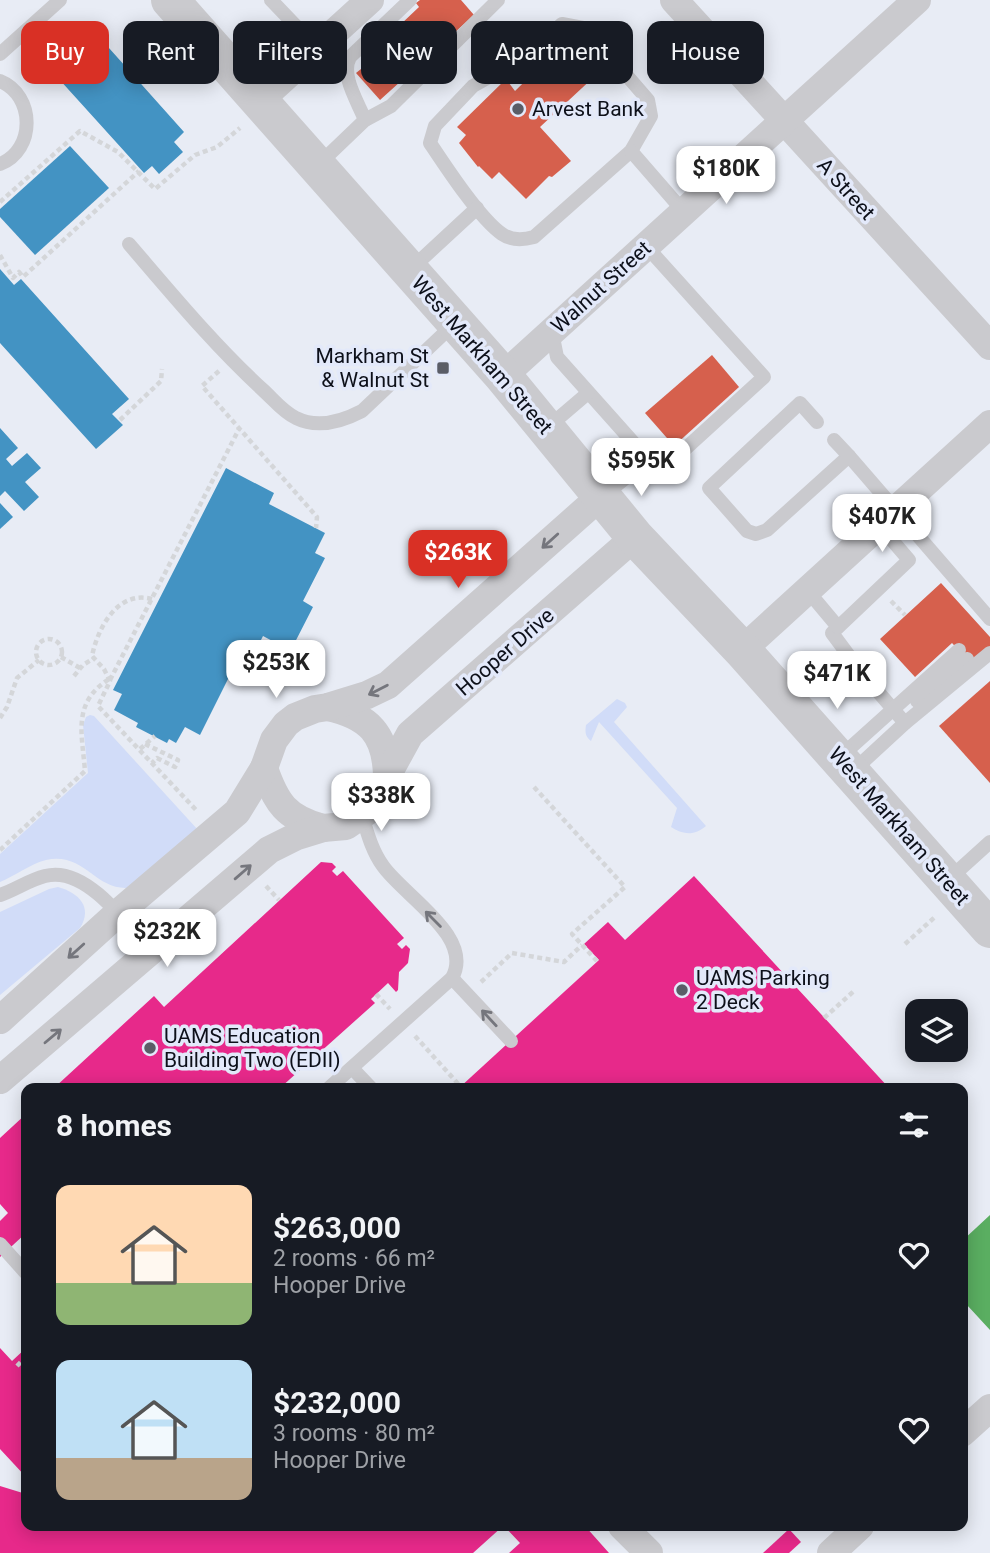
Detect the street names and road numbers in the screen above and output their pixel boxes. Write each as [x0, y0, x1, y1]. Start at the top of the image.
street label: A Street [812, 153, 880, 225]
street label: Walnut Street [546, 236, 656, 338]
street label: West Markham Street [407, 271, 557, 439]
street label: Hooper Drive [451, 603, 559, 701]
street label: West Markham Street [824, 742, 974, 910]

